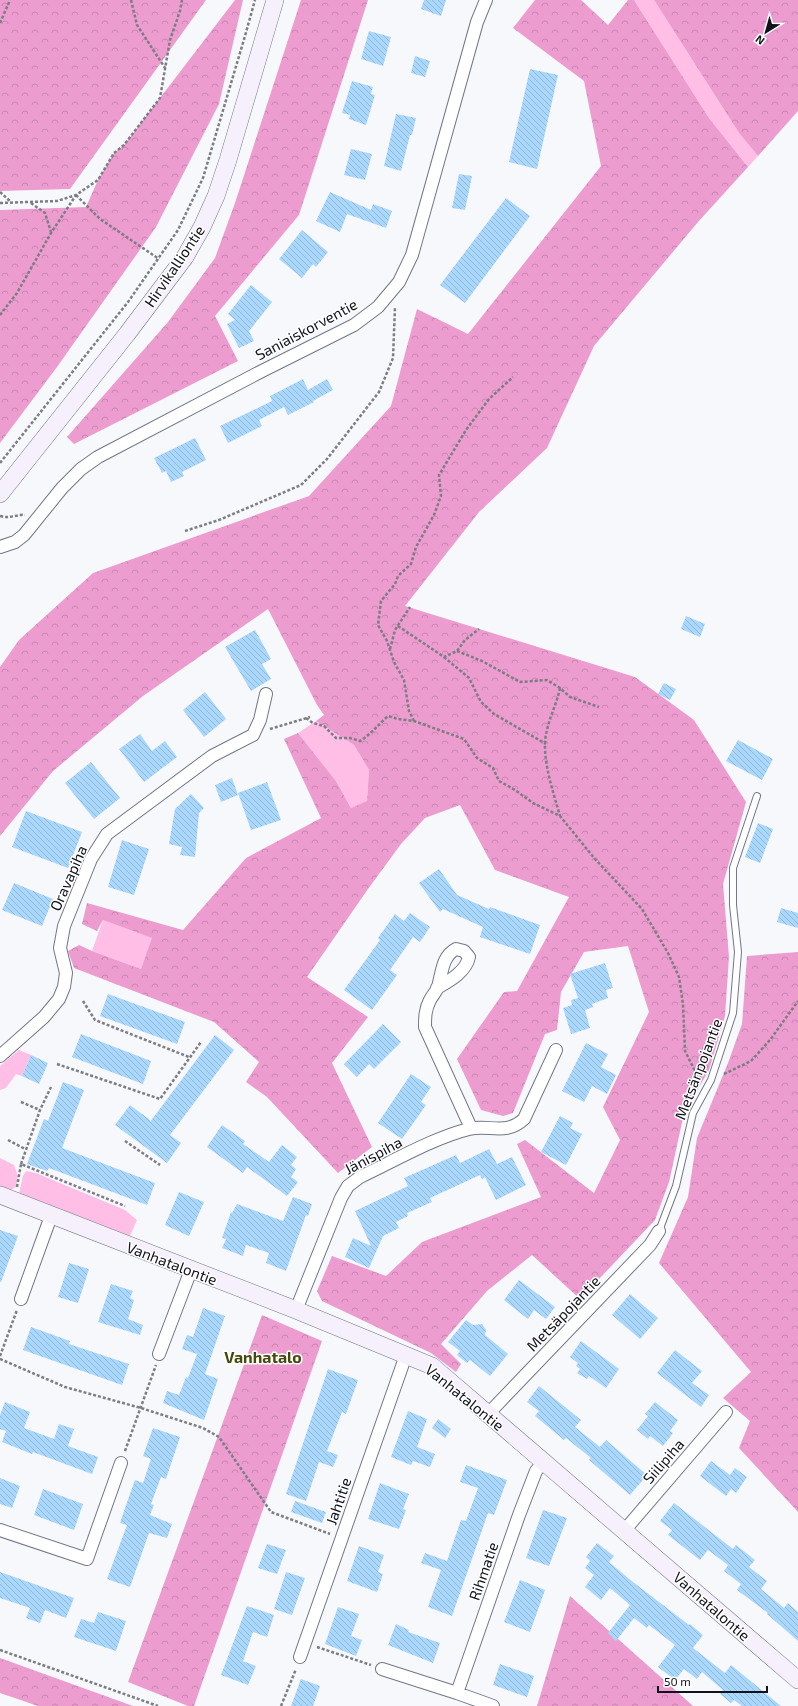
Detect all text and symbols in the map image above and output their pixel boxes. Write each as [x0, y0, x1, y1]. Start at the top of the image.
north arrow [746, 12, 786, 52]
text: N [753, 33, 767, 48]
street label: Hirvikalliontie [140, 222, 208, 310]
street label: Saniaiskorventie [252, 295, 360, 363]
street label: Oravapiha [46, 842, 90, 914]
street label: Metsänpojantie [670, 1016, 726, 1122]
street label: Jänispiha [341, 1132, 405, 1178]
street label: Vanhatalontie [124, 1237, 220, 1289]
street label: Metsäpojantie [522, 1271, 604, 1355]
district label: Vanhatalo [224, 1347, 302, 1366]
street label: Vanhatalontie [422, 1360, 508, 1434]
street label: Siilipiha [639, 1435, 687, 1487]
street label: Jahtitie [322, 1475, 354, 1527]
street label: Rihmatie [465, 1539, 501, 1603]
street label: Vanhatalontie [670, 1568, 754, 1644]
scale bar [658, 1668, 767, 1694]
text: 50 m [664, 1674, 691, 1688]

